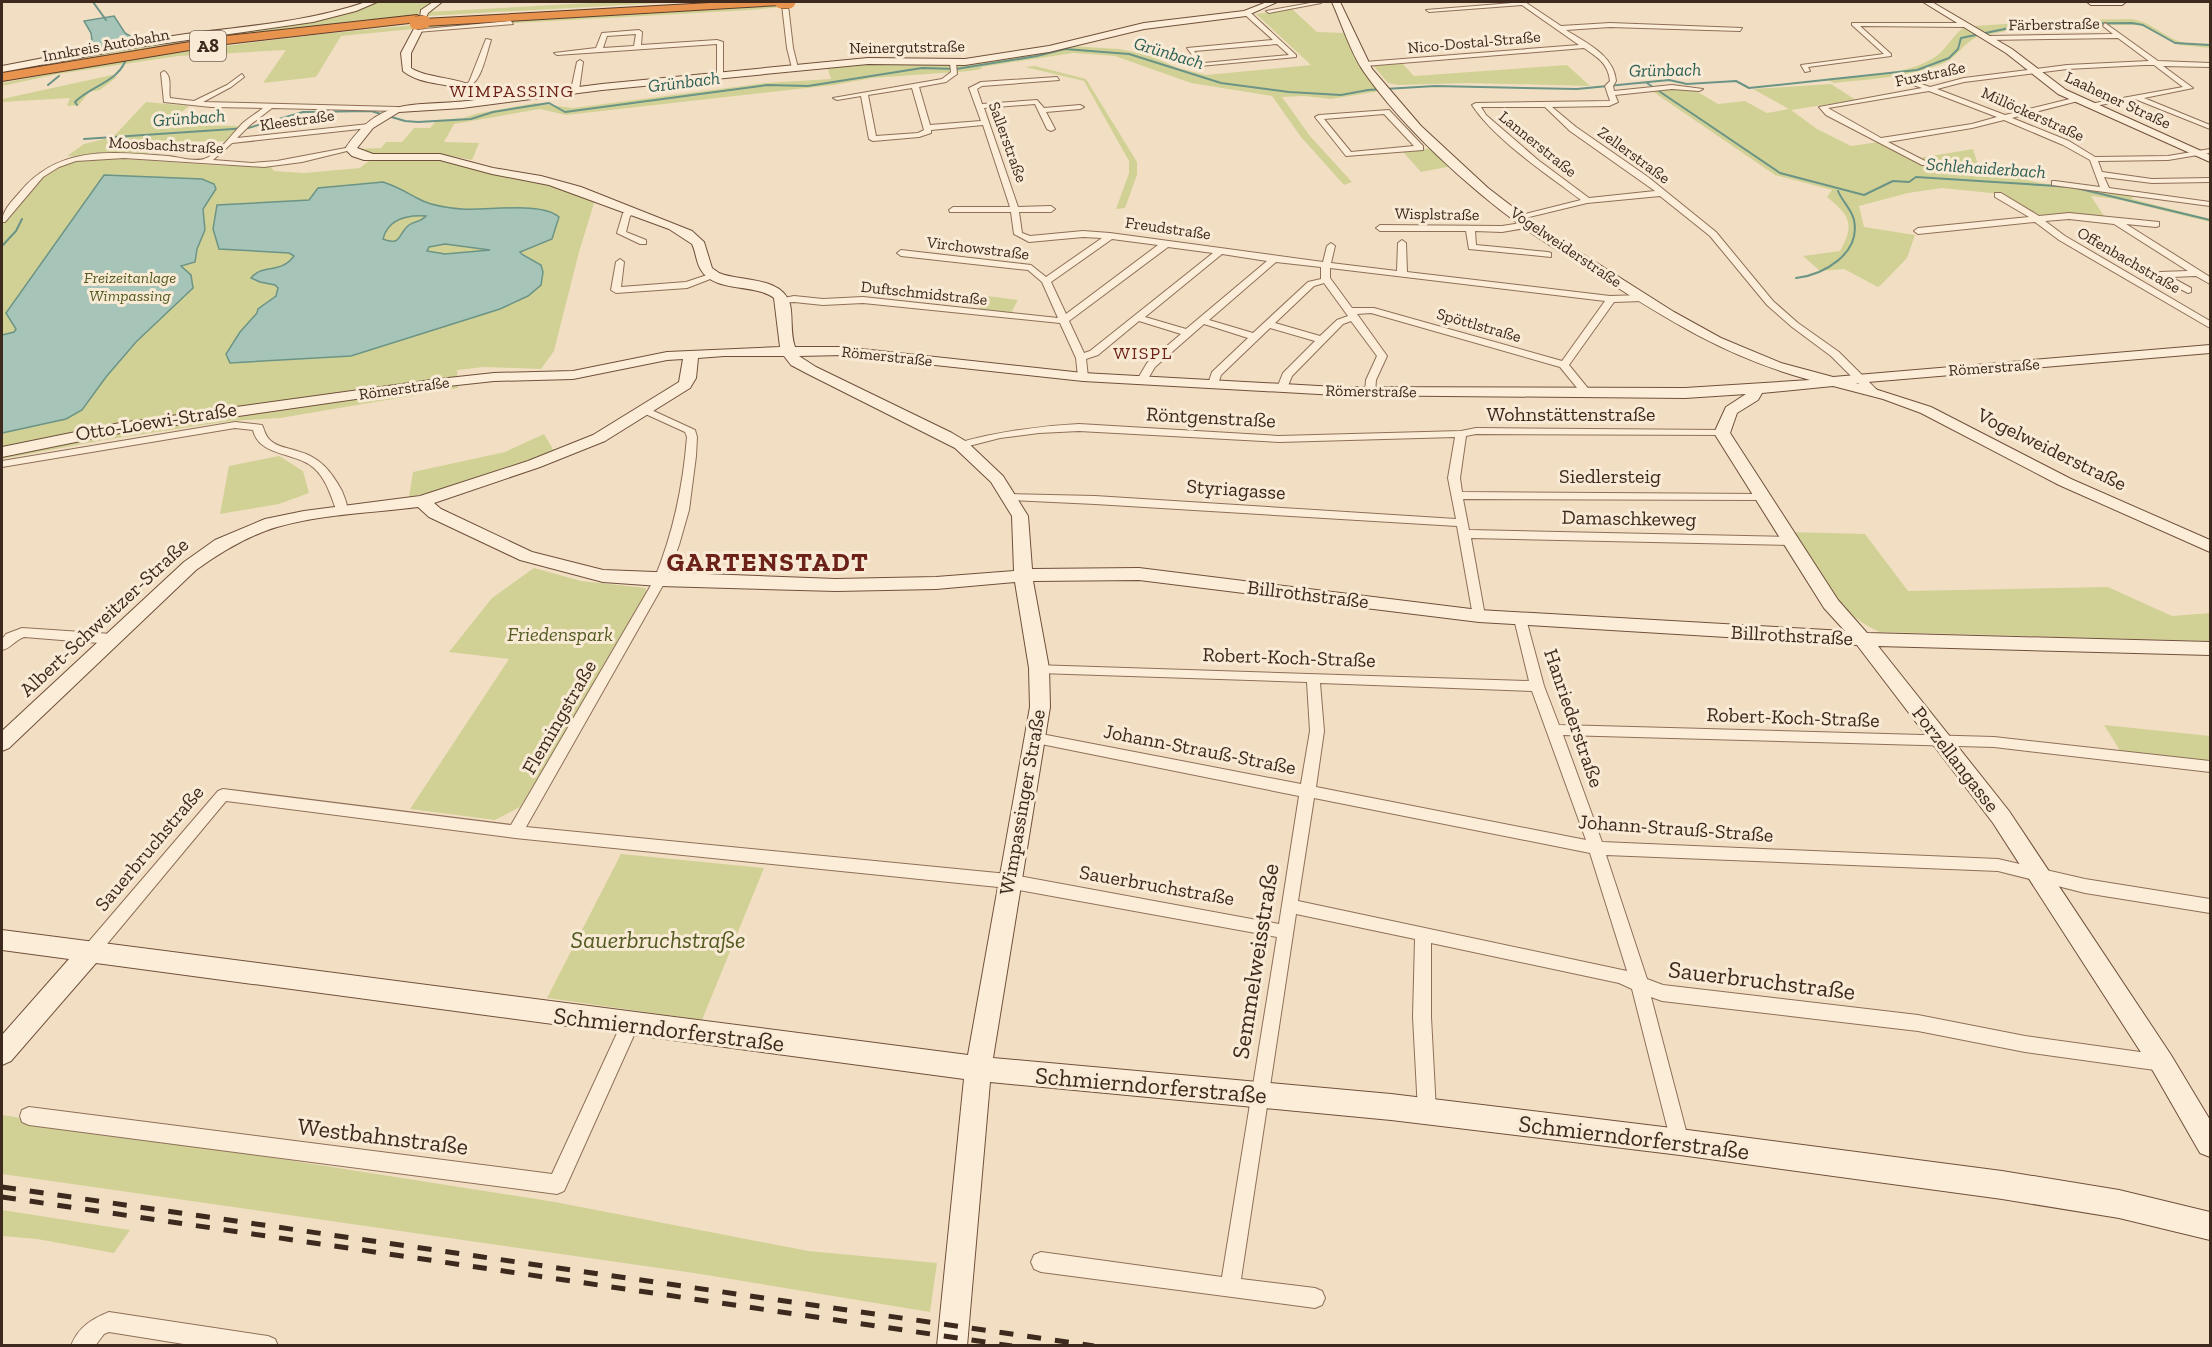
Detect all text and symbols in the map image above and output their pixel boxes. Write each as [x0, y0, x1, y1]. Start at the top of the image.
street label: Färberstraße [2008, 14, 2100, 34]
street label: Innkreis Autobahn [41, 24, 172, 65]
street label: Nico-Dostal-Straße [1407, 27, 1541, 57]
road number: A8 [190, 31, 226, 61]
water label: Grünbach [1131, 32, 1207, 74]
street label: Neinergutstraße [849, 36, 965, 58]
street label: Fuxstraße [1893, 57, 1967, 91]
water label: Grünbach [1629, 58, 1701, 82]
water label: Grünbach [647, 67, 721, 97]
street label: Laahener Straße [2062, 67, 2174, 133]
district label: WIMPASSING [449, 80, 575, 102]
street label: Millöckerstraße [1979, 83, 2087, 145]
street label: Sallerstraße [985, 99, 1031, 185]
water label: Grünbach [152, 105, 226, 131]
street label: Kleestraße [259, 105, 335, 135]
street label: Lannerstraße [1495, 107, 1581, 181]
street label: Zellerstraße [1594, 122, 1674, 188]
street label: Moosbachstraße [108, 133, 224, 157]
water label: Schlehaiderbach [1925, 153, 2047, 183]
street label: Vogelweiderstraße [1506, 202, 1625, 291]
street label: Wisplstraße [1395, 204, 1479, 224]
street label: Freudstraße [1124, 213, 1212, 243]
street label: Offenbachstraße [2074, 223, 2184, 297]
street label: Virchowstraße [925, 232, 1030, 264]
park label: Freizeitanlage Wimpassing [84, 268, 176, 305]
street label: Duftschmidstraße [860, 277, 988, 309]
street label: Spöttlstraße [1435, 304, 1523, 346]
street label: Römerstraße [841, 342, 933, 370]
district label: WISPL [1113, 342, 1173, 364]
street label: Römerstraße [1948, 354, 2040, 380]
street label: Römerstraße [357, 372, 451, 404]
street label: Römerstraße [1325, 381, 1417, 401]
street label: Otto-Loewi-Straße [74, 396, 238, 446]
street label: Röntgenstraße [1146, 402, 1276, 432]
street label: Wohnstättenstraße [1487, 402, 1655, 426]
street label: Vogelweiderstraße [1973, 402, 2130, 495]
street label: Siedlersteig [1559, 464, 1661, 488]
street label: Styriagasse [1186, 474, 1286, 504]
street label: Damaschkeweg [1562, 505, 1696, 531]
street label: Albert-Schweitzer-Straße [15, 533, 193, 701]
district label: GARTENSTADT [666, 546, 870, 578]
street label: Billrothstraße [1246, 575, 1370, 613]
street label: Billrothstraße [1730, 620, 1854, 650]
park label: Friedenspark [507, 622, 613, 646]
street label: Robert-Koch-Straße [1202, 642, 1376, 672]
street label: Hanriederstraße [1539, 646, 1609, 790]
street label: Flemingstraße [517, 656, 601, 778]
street label: Porzellangasse [1907, 701, 2005, 817]
street label: Robert-Koch-Straße [1706, 702, 1880, 732]
street label: Wimpassinger Straße [994, 707, 1050, 897]
street label: Johann-Strauß-Straße [1102, 719, 1298, 779]
street label: Sauerbruchstraße [89, 780, 209, 916]
street label: Johann-Strauß-Straße [1578, 809, 1774, 847]
street label: Sauerbruchstraße [1078, 860, 1236, 910]
street label: Semmelweisstraße [1225, 861, 1285, 1061]
park label: Sauerbruchstraße [571, 925, 745, 954]
street label: Sauerbruchstraße [1667, 954, 1857, 1006]
street label: Schmierndorferstraße [552, 1000, 786, 1058]
street label: Schmierndorferstraße [1034, 1060, 1268, 1110]
street label: Schmierndorferstraße [1517, 1108, 1751, 1166]
street label: Westbahnstraße [296, 1111, 470, 1161]

